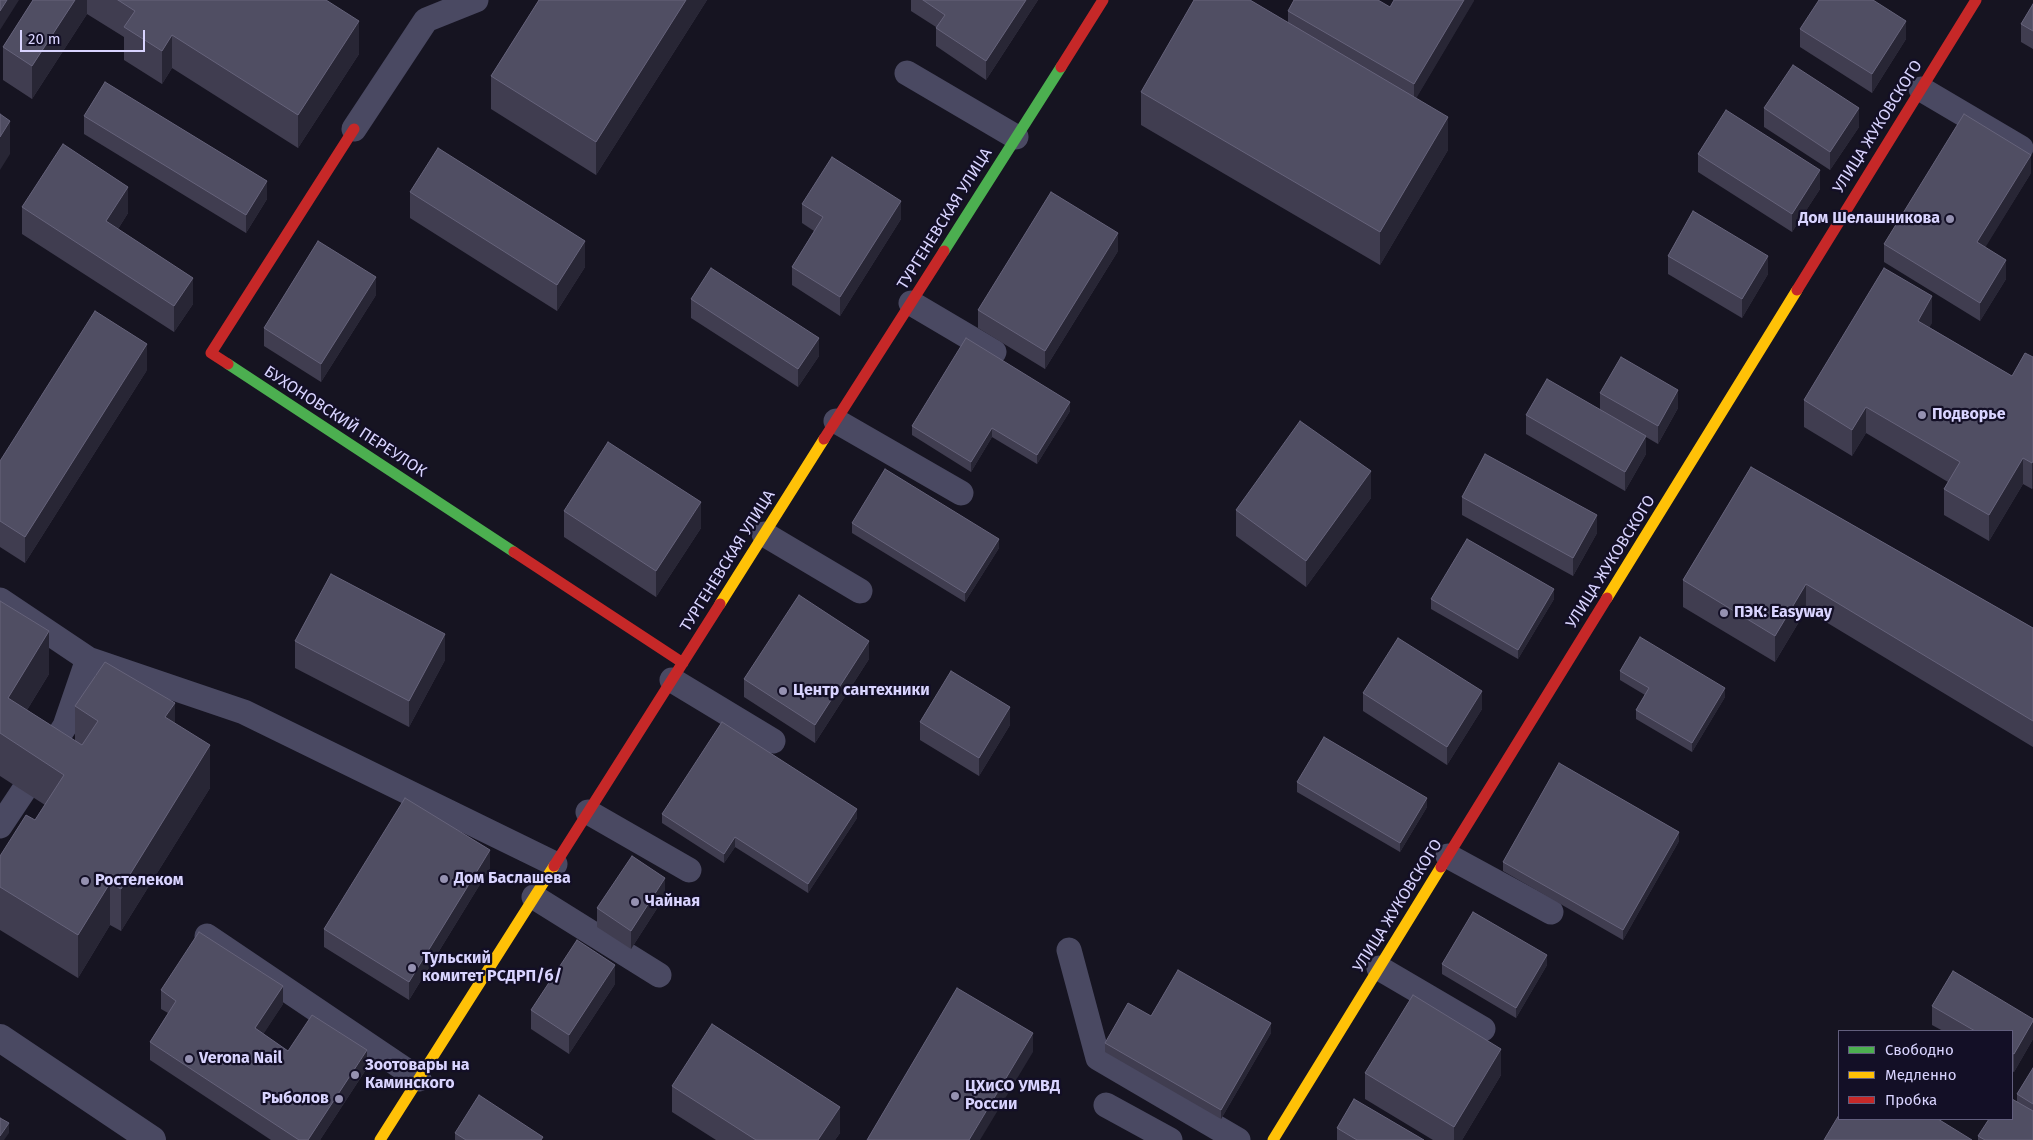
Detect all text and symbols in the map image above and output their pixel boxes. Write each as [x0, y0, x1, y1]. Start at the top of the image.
scale bar [22, 20, 148, 52]
text: 20 m [28, 30, 61, 48]
street label: УЛИЦА ЖУКОВСКОГО [1829, 57, 1927, 197]
street label: ТУРГЕНЕВСКАЯ УЛИЦА [894, 145, 996, 293]
place label: Дом Шелашникова [1798, 209, 1940, 229]
marker: Дом Шелашникова [1944, 213, 1956, 225]
street label: БУХОНОВСКИЙ ПЕРЕУЛОК [260, 362, 430, 482]
place label: Подворье [1932, 405, 2006, 425]
marker: Подворье [1916, 409, 1928, 421]
street label: ТУРГЕНЕВСКАЯ УЛИЦА [677, 487, 779, 635]
street label: УЛИЦА ЖУКОВСКОГО [1562, 492, 1660, 632]
place label: ПЭК: Easyway [1734, 603, 1832, 623]
marker: ПЭК: Easyway [1718, 607, 1730, 619]
place label: Центр сантехники [793, 681, 930, 701]
marker: Центр сантехники [777, 685, 789, 697]
street label: УЛИЦА ЖУКОВСКОГО [1349, 836, 1447, 976]
place label: Дом Баслашева [454, 869, 571, 889]
place label: Ростелеком [95, 871, 184, 891]
marker: Дом Баслашева [438, 873, 450, 885]
marker: Ростелеком [79, 875, 91, 887]
place label: Чайная [645, 892, 700, 912]
marker: Чайная [629, 896, 641, 908]
place label: Тульский комитет РСДРП/б/ [422, 949, 562, 987]
marker: Тульский комитет РСДРП/б/ [406, 962, 418, 974]
legend [1838, 1030, 2013, 1120]
text: Свободно [1885, 1041, 1954, 1059]
place label: Verona Nail [199, 1049, 282, 1069]
marker: Verona Nail [183, 1053, 195, 1065]
place label: Зоотовары на Каминского [365, 1056, 470, 1094]
text: Медленно [1885, 1066, 1957, 1084]
marker: Зоотовары на Каминского [349, 1069, 361, 1081]
place label: ЦХиСО УМВД России [965, 1077, 1060, 1115]
place label: Рыболов [262, 1089, 329, 1109]
marker: ЦХиСО УМВД России [949, 1090, 961, 1102]
text: Пробка [1885, 1091, 1937, 1109]
marker: Рыболов [333, 1093, 345, 1105]

